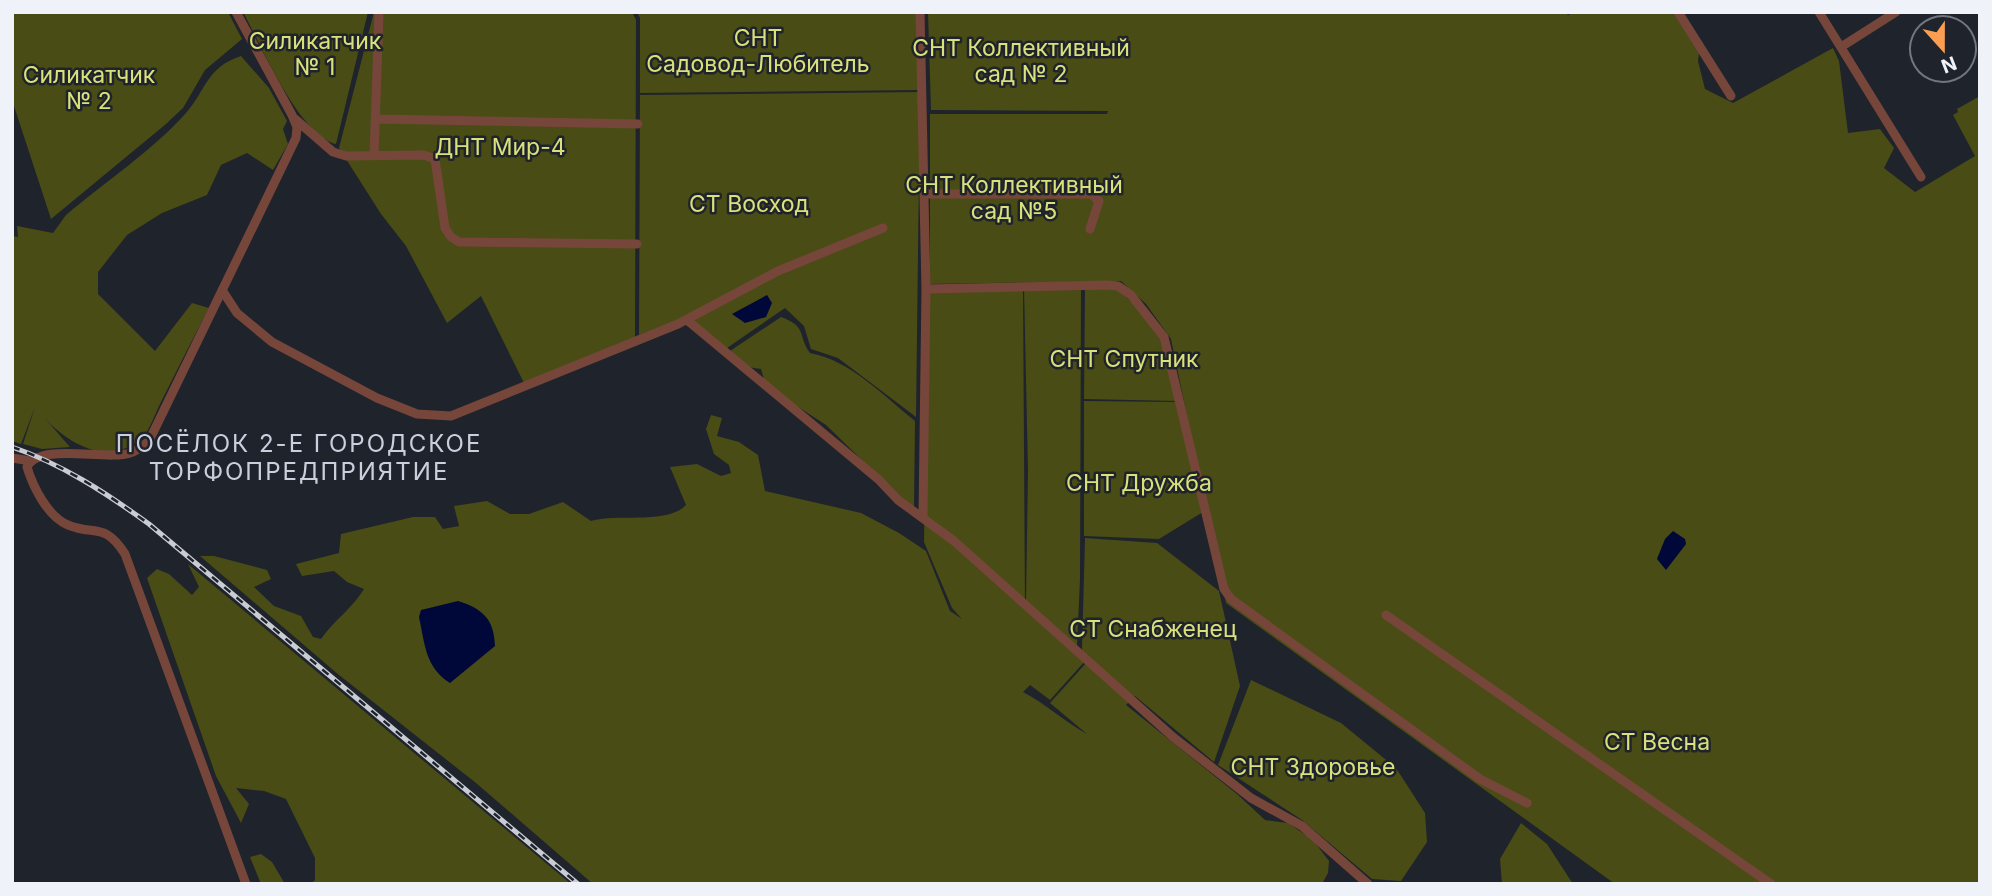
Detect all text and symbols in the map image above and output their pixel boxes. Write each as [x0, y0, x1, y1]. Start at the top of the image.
north arrow [1908, 14, 1978, 84]
park label: СНТ Садовод-Любитель [646, 24, 870, 78]
park label: Силикатчик № 1 [249, 27, 382, 81]
park label: СНТ Коллективный сад № 2 [912, 34, 1130, 88]
text: N [1938, 51, 1960, 78]
park label: Силикатчик № 2 [23, 61, 156, 115]
park label: ДНТ Мир-4 [434, 133, 566, 161]
park label: СНТ Коллективный сад №5 [905, 171, 1123, 225]
park label: СТ Восход [689, 190, 809, 218]
park label: СНТ Спутник [1049, 345, 1199, 373]
district label: ПОСЁЛОК 2-Е ГОРОДСКОЕ ТОРФОПРЕДПРИЯТИЕ [116, 429, 482, 486]
park label: СНТ Дружба [1066, 469, 1212, 497]
park label: СТ Снабженец [1069, 615, 1237, 643]
park label: СТ Весна [1604, 728, 1710, 756]
park label: СНТ Здоровье [1231, 753, 1395, 781]

